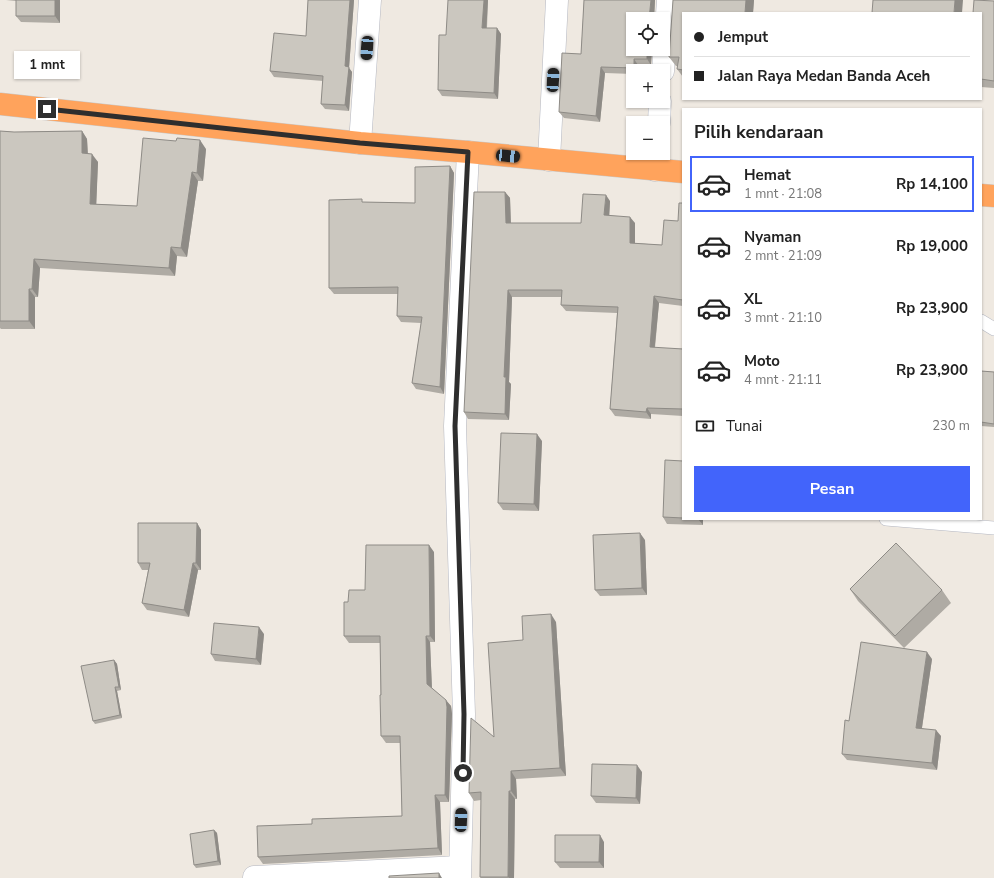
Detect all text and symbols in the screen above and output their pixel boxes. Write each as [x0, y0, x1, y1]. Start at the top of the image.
map controls [626, 12, 670, 160]
button: locate [626, 12, 670, 56]
text: Jemput [718, 27, 768, 47]
car [360, 36, 374, 60]
callout: 1 mnt [14, 51, 80, 79]
text: 1 mnt [29, 56, 65, 74]
button: + [626, 64, 670, 108]
text: Jalan Raya Medan Banda Aceh [718, 66, 930, 86]
car [546, 68, 560, 92]
route end [38, 100, 56, 118]
button: − [626, 116, 670, 160]
text: Pilih kendaraan [694, 120, 824, 144]
car [495, 149, 521, 163]
text: Hemat [744, 165, 791, 185]
icon: car [696, 166, 732, 202]
text: Rp 14,100 [896, 174, 968, 194]
text: 1 mnt · 21:08 [744, 185, 822, 203]
text: Nyaman [744, 227, 801, 247]
icon: car [696, 228, 732, 264]
text: Rp 19,000 [896, 236, 968, 256]
text: 2 mnt · 21:09 [744, 247, 822, 265]
text: XL [744, 289, 763, 309]
icon: car [696, 290, 732, 326]
text: Rp 23,900 [896, 298, 968, 318]
text: 3 mnt · 21:10 [744, 309, 822, 327]
text: Moto [744, 351, 780, 371]
icon: car [696, 352, 732, 388]
text: Rp 23,900 [896, 360, 968, 380]
text: 4 mnt · 21:11 [744, 371, 822, 389]
icon: cash [694, 415, 716, 437]
text: Tunai [726, 416, 762, 436]
text: 230 m [932, 417, 970, 435]
button: Pesan [694, 466, 970, 512]
route start [454, 764, 472, 782]
car [455, 808, 467, 832]

